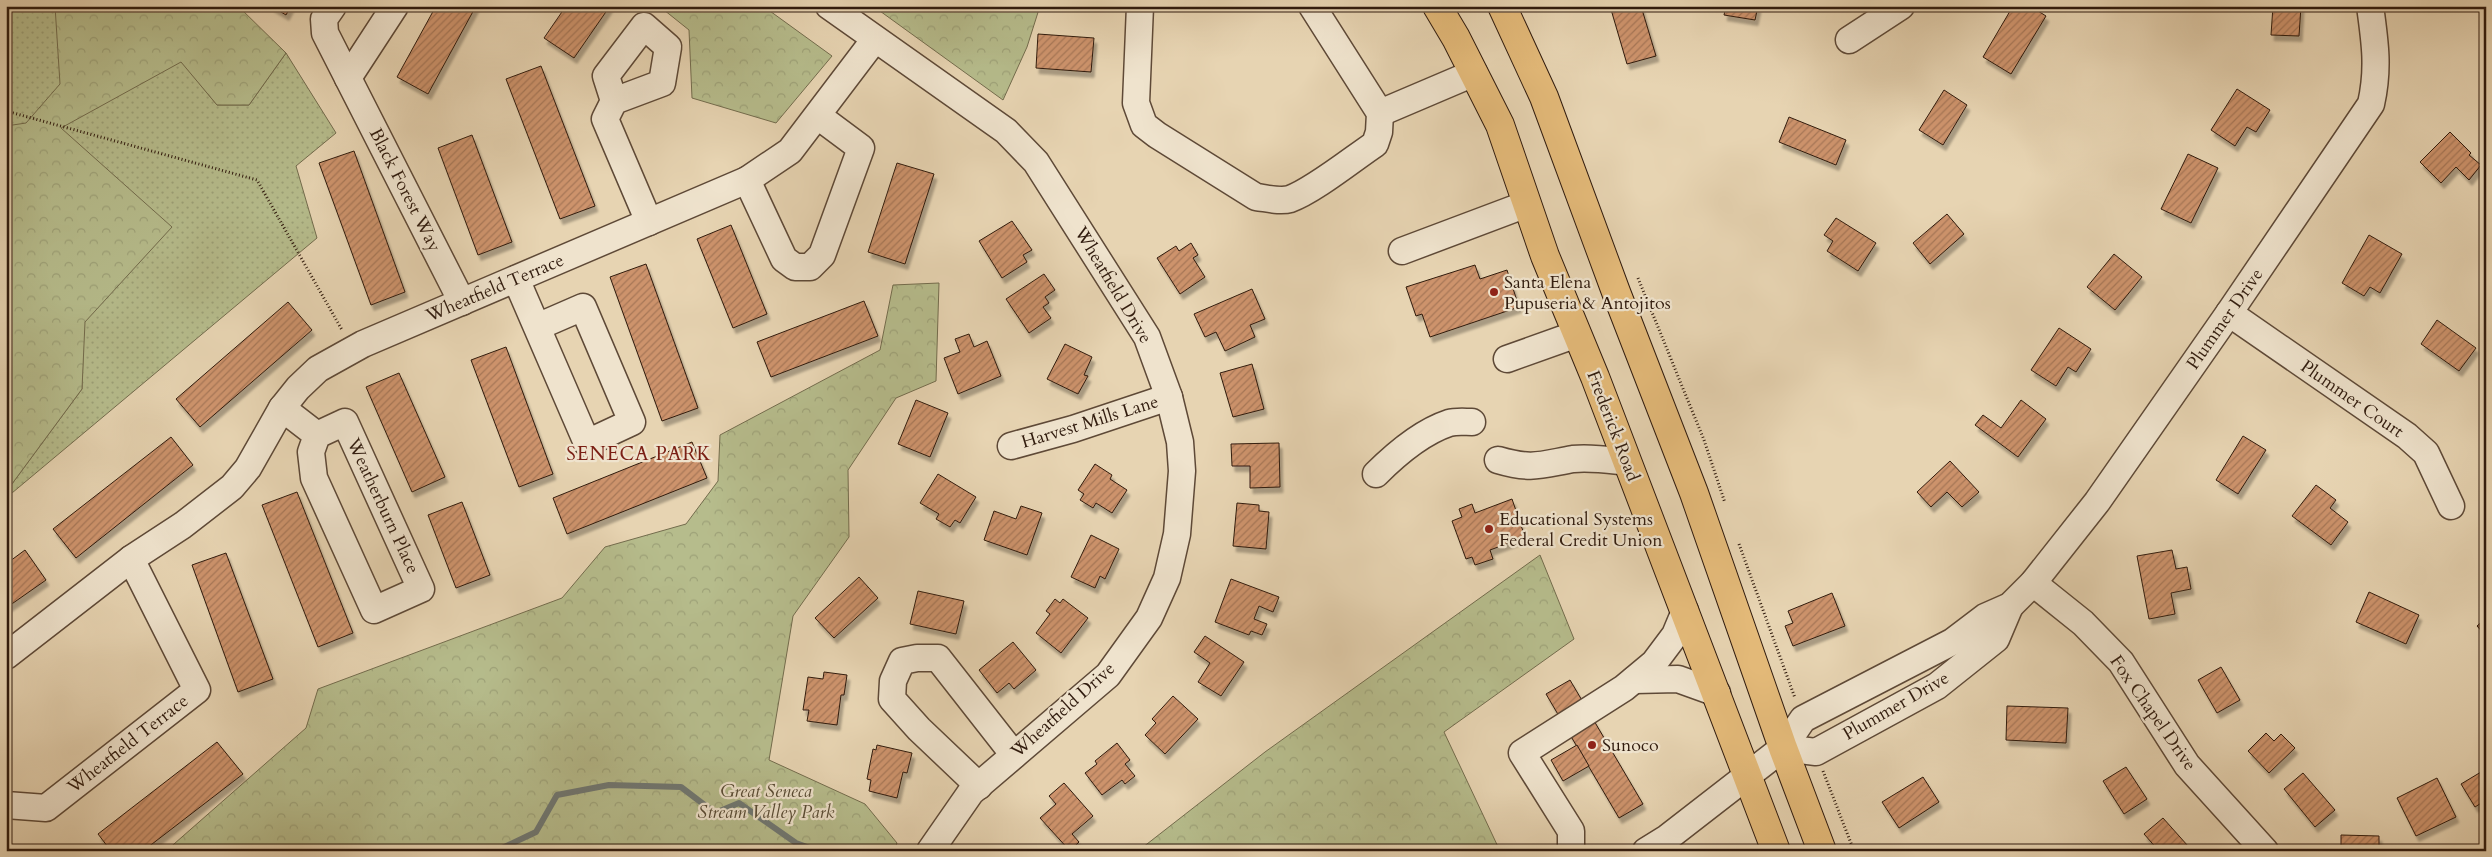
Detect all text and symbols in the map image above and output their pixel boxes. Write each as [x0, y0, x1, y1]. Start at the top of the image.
street label: Black Forest Way [363, 124, 447, 257]
street label: Wheatfield Drive [1068, 221, 1158, 348]
street label: Wheatfield Terrace [421, 248, 568, 329]
street label: Plummer Drive [2181, 263, 2269, 375]
place label: Santa Elena Pupuseria & Antojitos [1504, 270, 1671, 316]
marker: Santa Elena Pupuseria & Antojitos [1488, 286, 1500, 298]
street label: Plummer Court [2295, 354, 2409, 444]
street label: Frederick Road [1580, 367, 1646, 485]
street label: Harvest Mills Lane [1018, 389, 1162, 455]
street label: Weatherburn Place [340, 433, 425, 578]
district label: SENECA PARK [566, 441, 712, 467]
place label: Educational Systems Federal Credit Union [1499, 507, 1663, 553]
marker: Educational Systems Federal Credit Union [1483, 523, 1495, 535]
street label: Fox Chapel Drive [2104, 650, 2202, 776]
street label: Wheatfield Drive [1005, 656, 1120, 764]
street label: Plummer Drive [1838, 666, 1954, 746]
street label: Wheatfield Terrace [61, 689, 194, 800]
place label: Sunoco [1602, 733, 1659, 758]
marker: Sunoco [1586, 739, 1598, 751]
park label: Great Seneca Stream Valley Park [698, 779, 835, 825]

